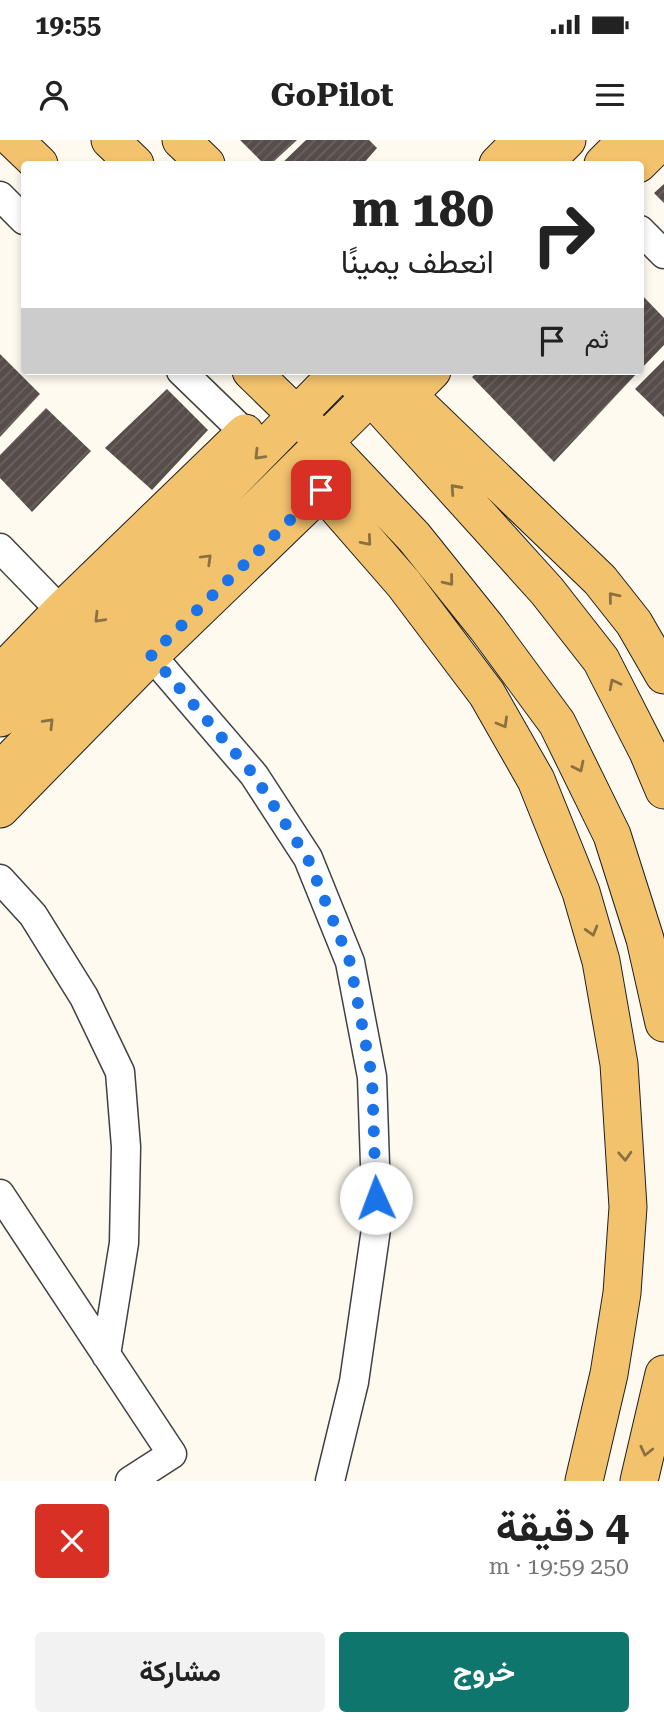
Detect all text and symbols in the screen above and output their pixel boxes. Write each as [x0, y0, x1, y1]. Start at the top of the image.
text: 19:55 [35, 10, 101, 40]
icon: person [35, 76, 73, 114]
text: GoPilot [270, 76, 394, 114]
icon: menu [591, 76, 629, 114]
text: 180 m [352, 181, 494, 238]
icon: right [518, 189, 609, 280]
text: انعطف يمينًا [341, 243, 494, 281]
icon: arrive [533, 322, 571, 360]
text: ثم [585, 324, 609, 354]
one-way arrow [254, 447, 267, 460]
pin [291, 460, 351, 520]
icon: arrive [302, 471, 340, 509]
one-way arrow [451, 484, 463, 497]
one-way arrow [359, 533, 371, 546]
one-way arrow [198, 554, 211, 567]
one-way arrow [441, 573, 454, 586]
one-way arrow [609, 592, 622, 605]
one-way arrow [95, 609, 108, 622]
one-way arrow [608, 679, 622, 691]
one-way arrow [495, 715, 508, 728]
one-way arrow [40, 718, 53, 731]
one-way arrow [570, 760, 584, 772]
one-way arrow [584, 925, 599, 937]
one-way arrow [617, 1150, 632, 1161]
position arrow [339, 1161, 413, 1235]
one-way arrow [639, 1445, 654, 1457]
text: 4 دقيقة [496, 1502, 629, 1551]
button: close [35, 1504, 109, 1578]
text: 250 m · 19:59 [489, 1553, 629, 1580]
button: مشاركة [35, 1632, 325, 1712]
button: خروج [339, 1632, 629, 1712]

